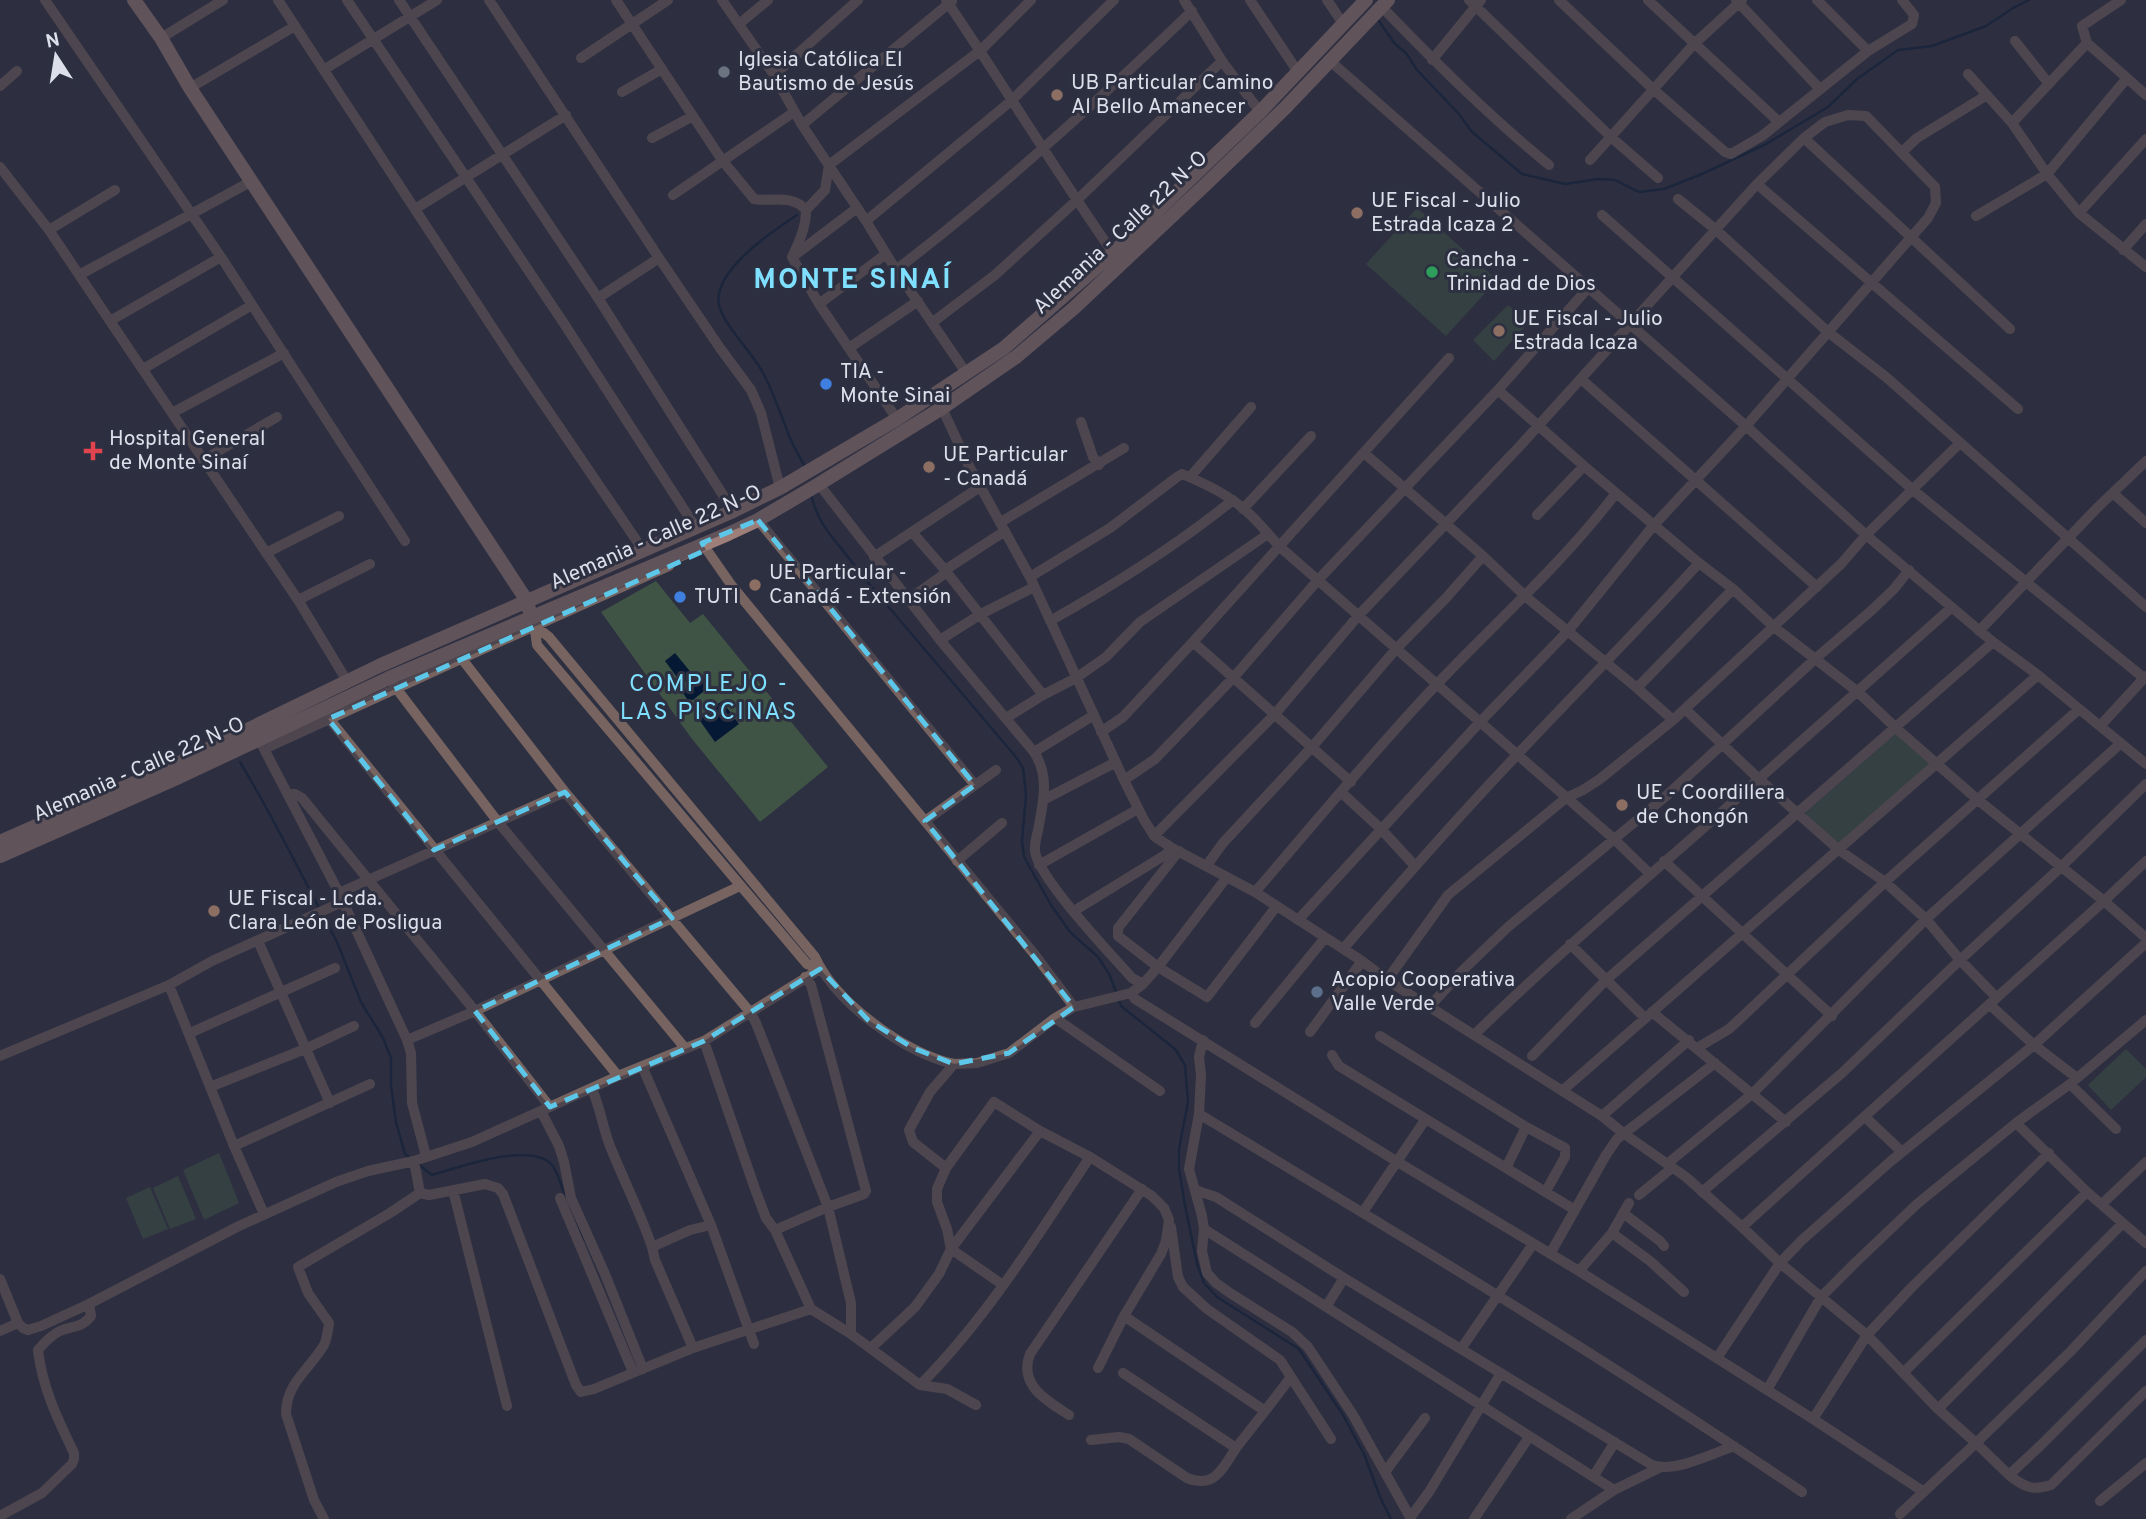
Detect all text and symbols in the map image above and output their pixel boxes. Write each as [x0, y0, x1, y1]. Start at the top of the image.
north arrow [21, 21, 91, 91]
text: N [44, 28, 62, 54]
place label: Iglesia Católica El Bautismo de Jesús [738, 47, 914, 98]
marker: Iglesia Católica El Bautismo de Jesús [716, 64, 732, 80]
place label: UB Particular Camino Al Bello Amanecer [1071, 70, 1274, 121]
marker: UB Particular Camino Al Bello Amanecer [1049, 87, 1065, 103]
street label: Alemania - Calle 22 N-O [1028, 145, 1214, 321]
place label: UE Fiscal - Julio Estrada Icaza 2 [1371, 188, 1521, 239]
marker: UE Fiscal - Julio Estrada Icaza 2 [1349, 205, 1365, 221]
place label: Cancha - Trinidad de Dios [1446, 247, 1596, 298]
district label: MONTE SINAÍ [753, 261, 953, 299]
marker: Cancha - Trinidad de Dios [1424, 264, 1440, 280]
place label: UE Fiscal - Julio Estrada Icaza [1513, 306, 1663, 357]
marker: UE Fiscal - Julio Estrada Icaza [1491, 323, 1507, 339]
place label: TIA - Monte Sinai [840, 359, 950, 410]
marker: TIA - Monte Sinai [818, 376, 834, 392]
place label: Hospital General de Monte Sinaí [109, 426, 265, 477]
marker: Hospital General de Monte Sinaí [83, 441, 103, 461]
place label: UE Particular - Canadá [943, 442, 1068, 493]
marker: UE Particular - Canadá [921, 459, 937, 475]
street label: Alemania - Calle 22 N-O [546, 479, 766, 597]
place label: UE Particular - Canadá - Extensión [769, 560, 951, 611]
marker: UE Particular - Canadá - Extensión [747, 577, 763, 593]
place label: TUTI [694, 584, 739, 611]
marker: TUTI [672, 589, 688, 605]
district label: COMPLEJO - LAS PISCINAS [620, 670, 798, 728]
street label: Alemania - Calle 22 N-O [29, 711, 249, 829]
place label: UE - Coordillera de Chongón [1636, 780, 1785, 831]
marker: UE - Coordillera de Chongón [1614, 797, 1630, 813]
place label: UE Fiscal - Lcda. Clara León de Posligua [228, 886, 442, 937]
marker: UE Fiscal - Lcda. Clara León de Posligua [206, 903, 222, 919]
place label: Acopio Cooperativa Valle Verde [1331, 967, 1515, 1018]
marker: Acopio Cooperativa Valle Verde [1309, 984, 1325, 1000]

